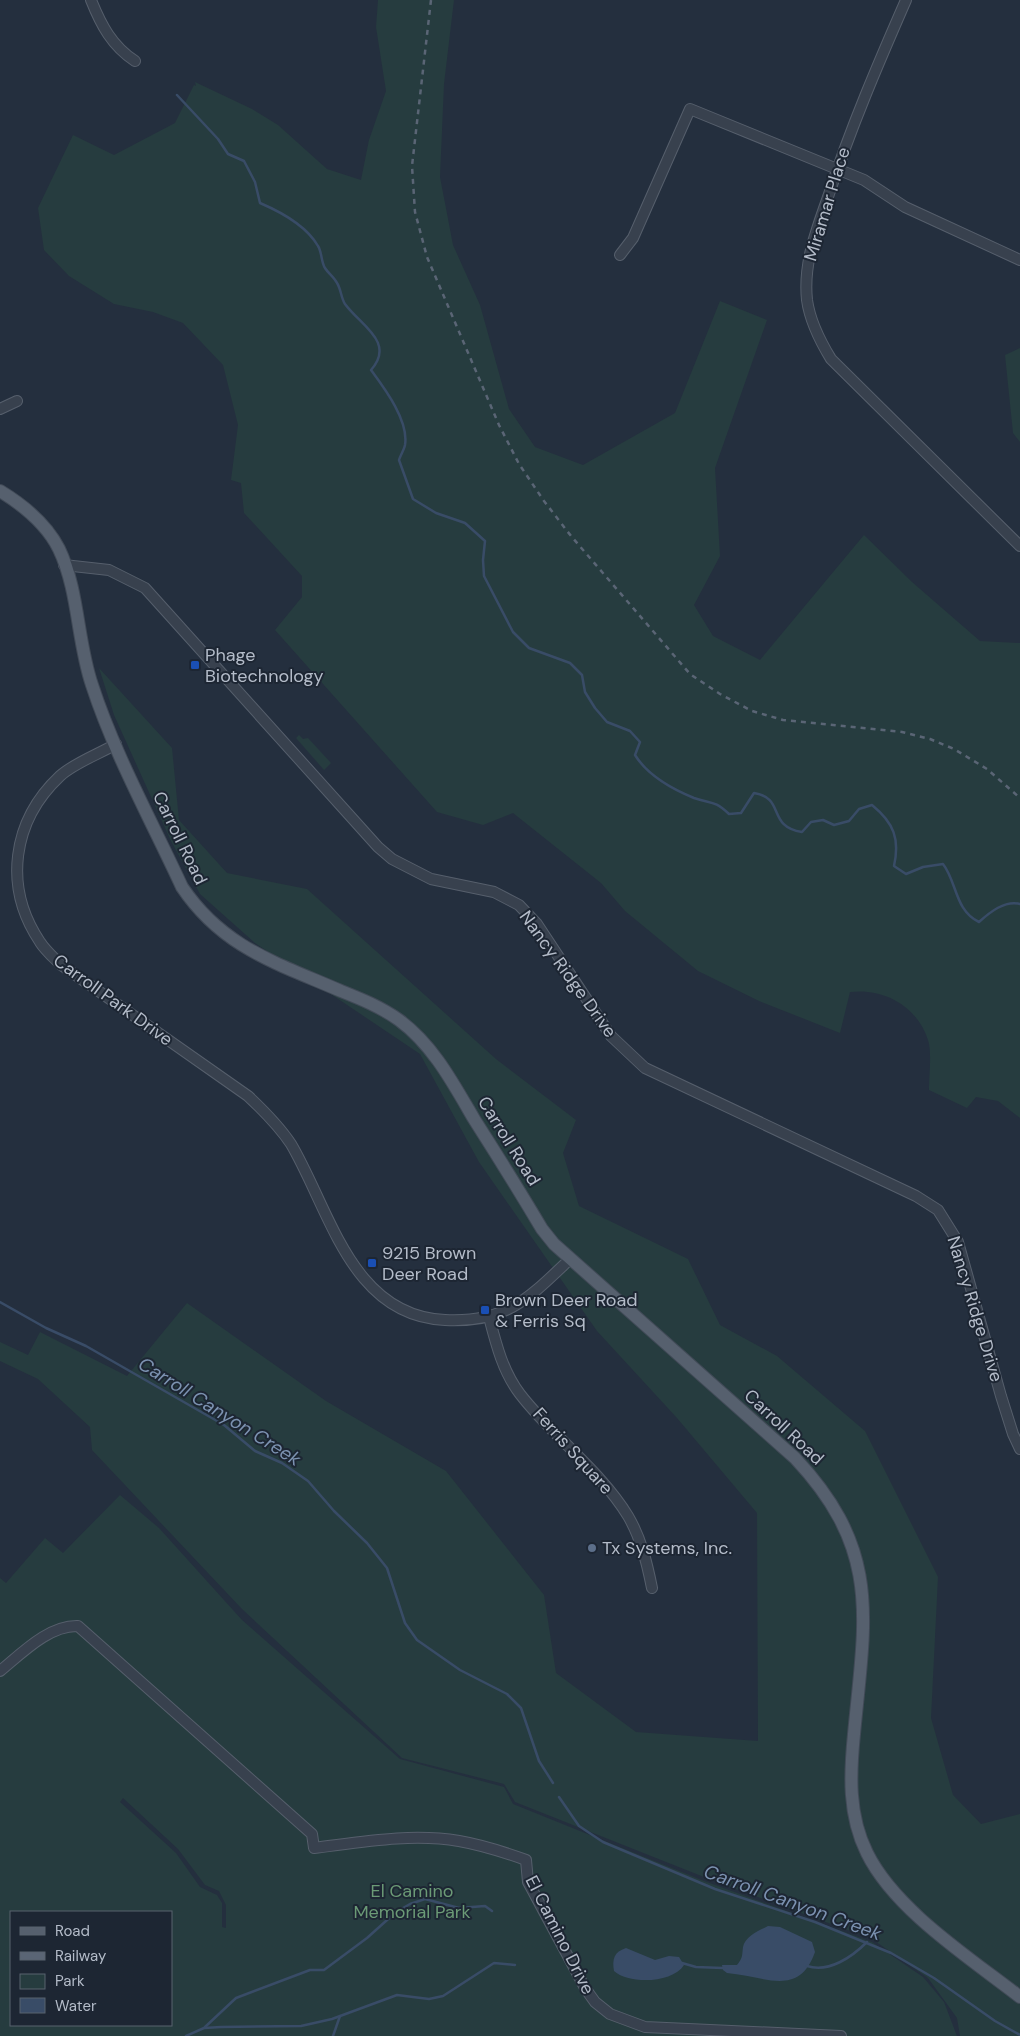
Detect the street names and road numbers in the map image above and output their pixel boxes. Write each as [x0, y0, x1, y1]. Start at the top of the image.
street label: Miramar Place [798, 144, 856, 264]
street label: Carroll Road [147, 787, 213, 889]
street label: Nancy Ridge Drive [514, 906, 622, 1042]
street label: Carroll Park Drive [48, 949, 178, 1051]
street label: Carroll Road [472, 1092, 546, 1190]
street label: Nancy Ridge Drive [941, 1233, 1009, 1385]
street label: Carroll Road [739, 1384, 829, 1470]
street label: Ferris Square [528, 1402, 618, 1500]
street label: El Camino Drive [520, 1871, 600, 1999]

